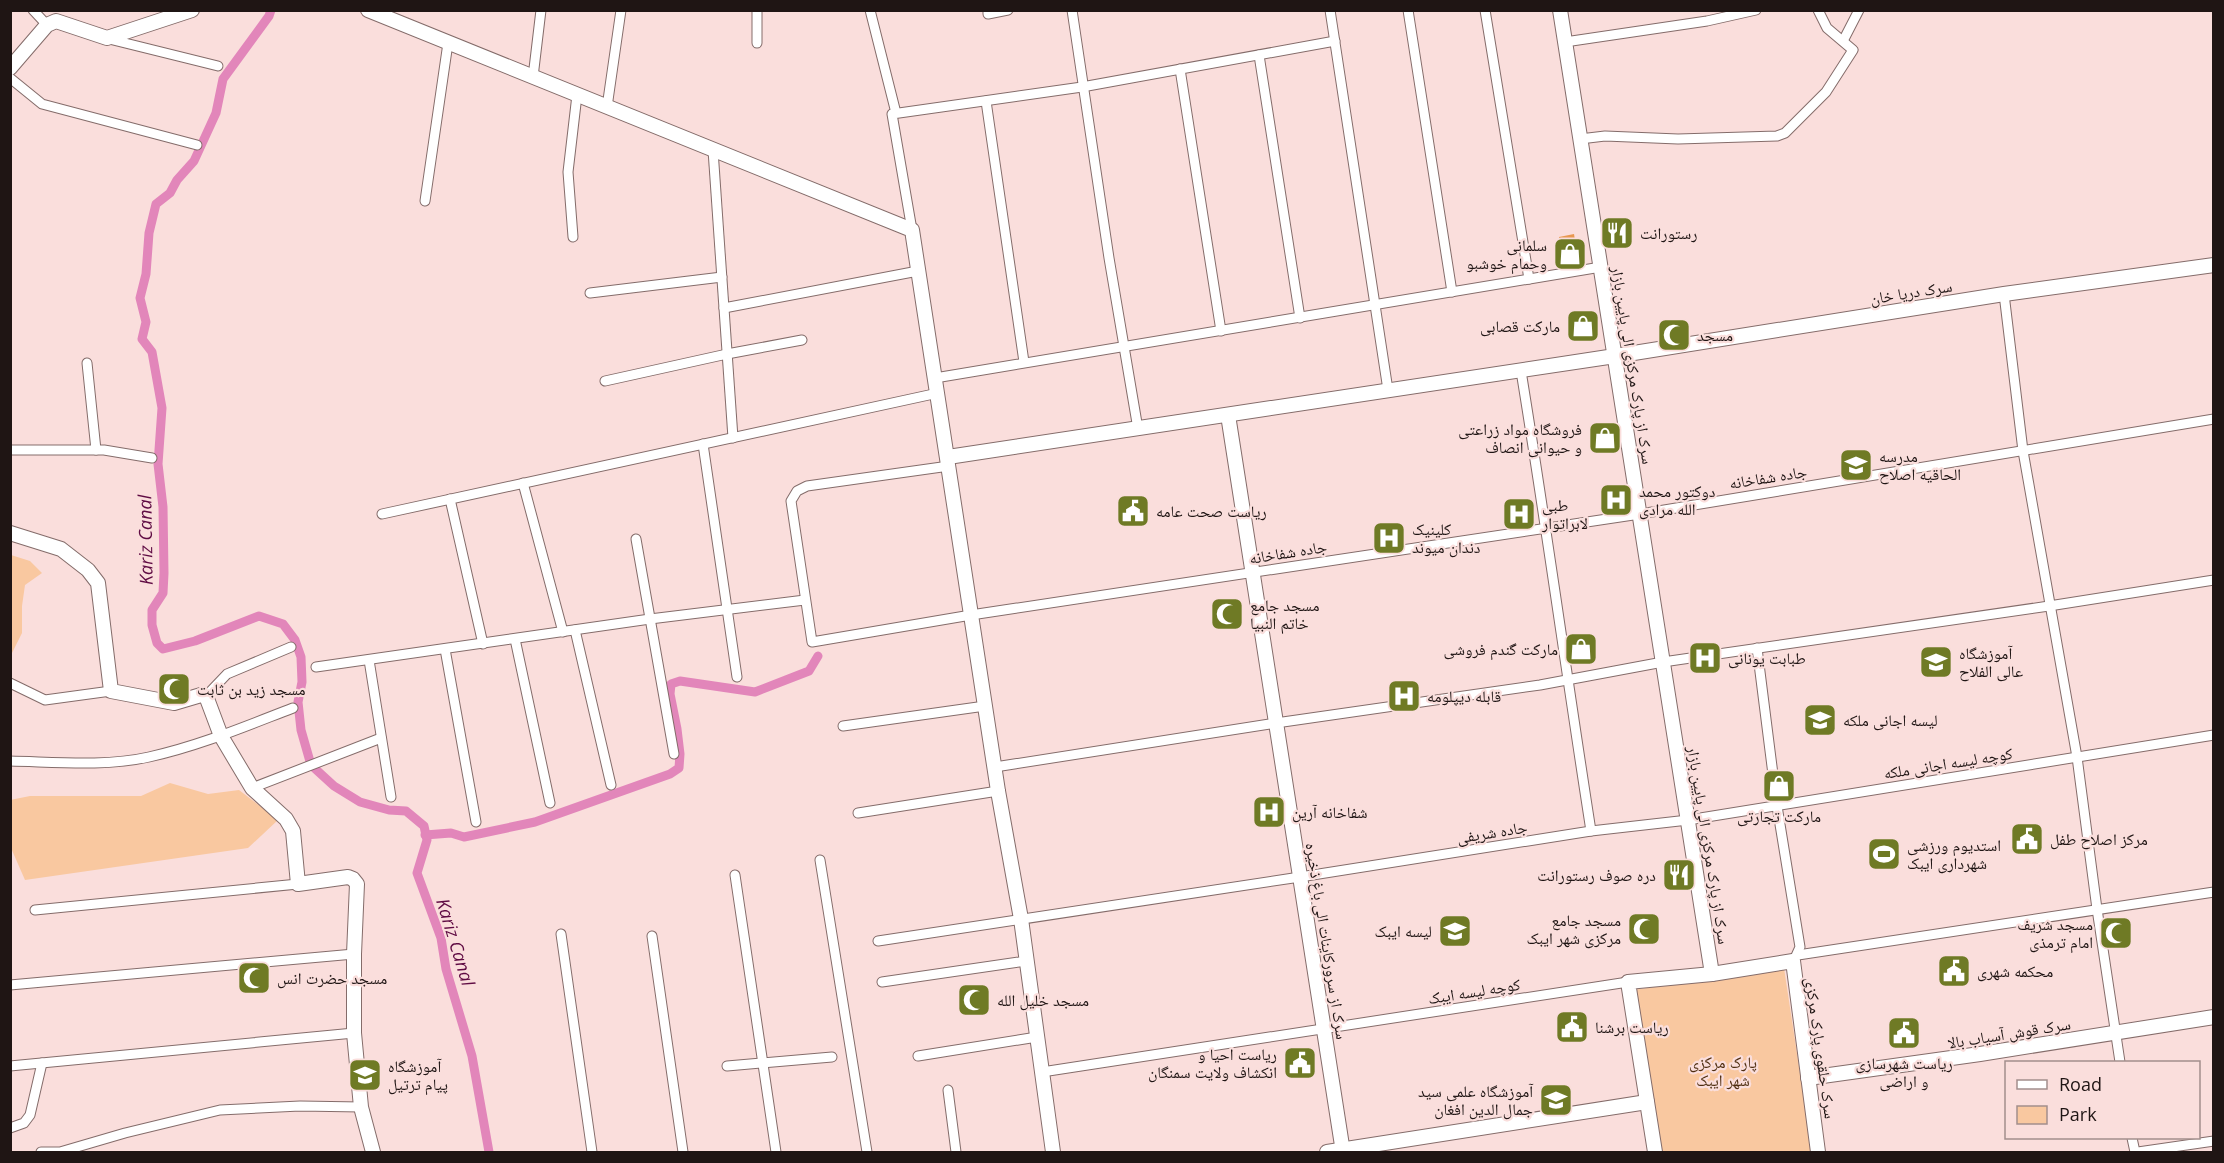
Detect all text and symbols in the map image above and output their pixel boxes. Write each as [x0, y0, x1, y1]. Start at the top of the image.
restaurant icon: رستورانت [1599, 215, 1635, 251]
place label: رستورانت [1640, 222, 1697, 244]
place label: سلمانی وحمام خوشبو [1466, 234, 1547, 274]
shop icon: سلمانی وحمام خوشبو [1552, 236, 1588, 272]
street label: سرک از پارک مرکزی الی پایین بازار [1606, 263, 1660, 466]
street label: سرک دریا خان [1868, 275, 1954, 309]
shop icon: مارکت قصابی [1565, 308, 1601, 344]
place label: مارکت قصابی [1480, 315, 1560, 337]
mosque icon: مسجد [1656, 317, 1692, 353]
place label: مسجد [1697, 324, 1733, 346]
place label: فروشگاه مواد زراعتی و حیوانی انصاف [1458, 418, 1582, 458]
shop icon: فروشگاه مواد زراعتی و حیوانی انصاف [1587, 420, 1623, 456]
place label: مدرسه الحاقیه اصلاح [1879, 445, 1961, 485]
school or university icon: مدرسه الحاقیه اصلاح [1838, 447, 1874, 483]
street label: جاده شفاخانه [1728, 460, 1808, 494]
place label: دوکتور محمد الله مرادی [1639, 480, 1715, 520]
hospital icon: دوکتور محمد الله مرادی [1598, 482, 1634, 518]
public building icon: ریاست صحت عامه [1115, 493, 1151, 529]
water label: Kariz Canal [132, 494, 158, 585]
place label: طبی لابراتوار [1541, 494, 1588, 534]
hospital icon: طبی لابراتوار [1501, 496, 1537, 532]
place label: ریاست صحت عامه [1156, 500, 1267, 522]
place label: کلینیک دندان میوند [1412, 518, 1480, 558]
hospital icon: کلینیک دندان میوند [1371, 520, 1407, 556]
street label: جاده شفاخانه [1248, 535, 1328, 569]
place label: مسجد جامع خاتم النبیا [1250, 594, 1319, 634]
mosque icon: مسجد جامع خاتم النبیا [1209, 596, 1245, 632]
shop icon: مارکت گندم فروشی [1563, 631, 1599, 667]
place label: مارکت گندم فروشی [1444, 638, 1558, 660]
hospital icon: طبابت یونانی [1687, 640, 1723, 676]
place label: آموزشگاه عالی الفلاح [1959, 642, 2023, 682]
school or university icon: آموزشگاه عالی الفلاح [1918, 644, 1954, 680]
place label: طبابت یونانی [1728, 647, 1806, 669]
mosque icon: مسجد زید بن ثابت [156, 671, 192, 707]
place label: مسجد زید بن ثابت [197, 678, 306, 700]
hospital icon: قابله دیپلومه [1386, 678, 1422, 714]
place label: قابله دیپلومه [1427, 685, 1501, 707]
school or university icon: لیسه اجانی ملکه [1802, 702, 1838, 738]
place label: لیسه اجانی ملکه [1843, 709, 1938, 731]
street label: کوچه لیسه اجانی ملکه [1882, 742, 2014, 784]
street label: سرک از پارک مرکزی الی پایین بازار [1682, 743, 1736, 946]
shop icon: مارکت تجارتی [1761, 768, 1797, 804]
hospital icon: شفاخانه آرین [1251, 794, 1287, 830]
place label: شفاخانه آرین [1292, 801, 1368, 823]
place label: مارکت تجارتی [1737, 805, 1821, 827]
street label: جاده شریفی [1455, 816, 1529, 848]
public building icon: مرکز اصلاح طفل [2009, 821, 2045, 857]
place label: مرکز اصلاح طفل [2050, 828, 2148, 850]
place label: استدیوم ورزشی شهرداری ایبک [1907, 834, 2001, 874]
sports icon: استدیوم ورزشی شهرداری ایبک [1866, 836, 1902, 872]
street label: سرک از سرورکاینات الی باغ ذخیره [1301, 841, 1353, 1041]
restaurant icon: دره صوف رستورانت [1661, 857, 1697, 893]
place label: دره صوف رستورانت [1537, 864, 1656, 886]
water label: Kariz Canal [431, 895, 481, 989]
place label: مسجد جامع مرکزی شهر ایبک [1526, 909, 1621, 949]
mosque icon: مسجد جامع مرکزی شهر ایبک [1626, 911, 1662, 947]
school or university icon: لیسه ایبک [1437, 913, 1473, 949]
place label: مسجد شریف امام ترمذی [2017, 913, 2093, 953]
mosque icon: مسجد شریف امام ترمذی [2098, 915, 2134, 951]
place label: لیسه ایبک [1374, 920, 1432, 942]
public building icon: محکمه شهری [1936, 953, 1972, 989]
mosque icon: مسجد حضرت انس [236, 960, 272, 996]
place label: محکمه شهری [1977, 960, 2053, 982]
place label: مسجد حضرت انس [277, 967, 387, 989]
street label: کوچه لیسه ایبک [1426, 973, 1522, 1009]
street label: سرک حلقوی پارک مرکزی [1800, 976, 1842, 1120]
mosque icon: مسجد خلیل الله [956, 982, 992, 1018]
place label: مسجد خلیل الله [997, 989, 1089, 1011]
public building icon: ریاست برشنا [1554, 1009, 1590, 1045]
street label: سرک قوش آسیاب بالا [1946, 1012, 2072, 1054]
public building icon: ریاست شهرسازی و اراضی [1886, 1015, 1922, 1051]
place label: ریاست برشنا [1595, 1016, 1669, 1038]
place label: ریاست احیا و انکشاف ولایت سمنگان [1148, 1043, 1277, 1083]
public building icon: ریاست احیا و انکشاف ولایت سمنگان [1282, 1045, 1318, 1081]
park label: پارک مرکزی شهر ایبک [1689, 1051, 1757, 1091]
place label: ریاست شهرسازی و اراضی [1855, 1052, 1953, 1092]
place label: آموزشگاه پیام ترتیل [388, 1055, 448, 1095]
school or university icon: آموزشگاه پیام ترتیل [347, 1057, 383, 1093]
legend [2005, 1061, 2200, 1139]
text: Road [2059, 1072, 2102, 1096]
place label: آموزشگاه علمی سید جمال الدین افغان [1418, 1080, 1534, 1120]
school or university icon: آموزشگاه علمی سید جمال الدین افغان [1538, 1082, 1574, 1118]
text: Park [2059, 1102, 2097, 1126]

